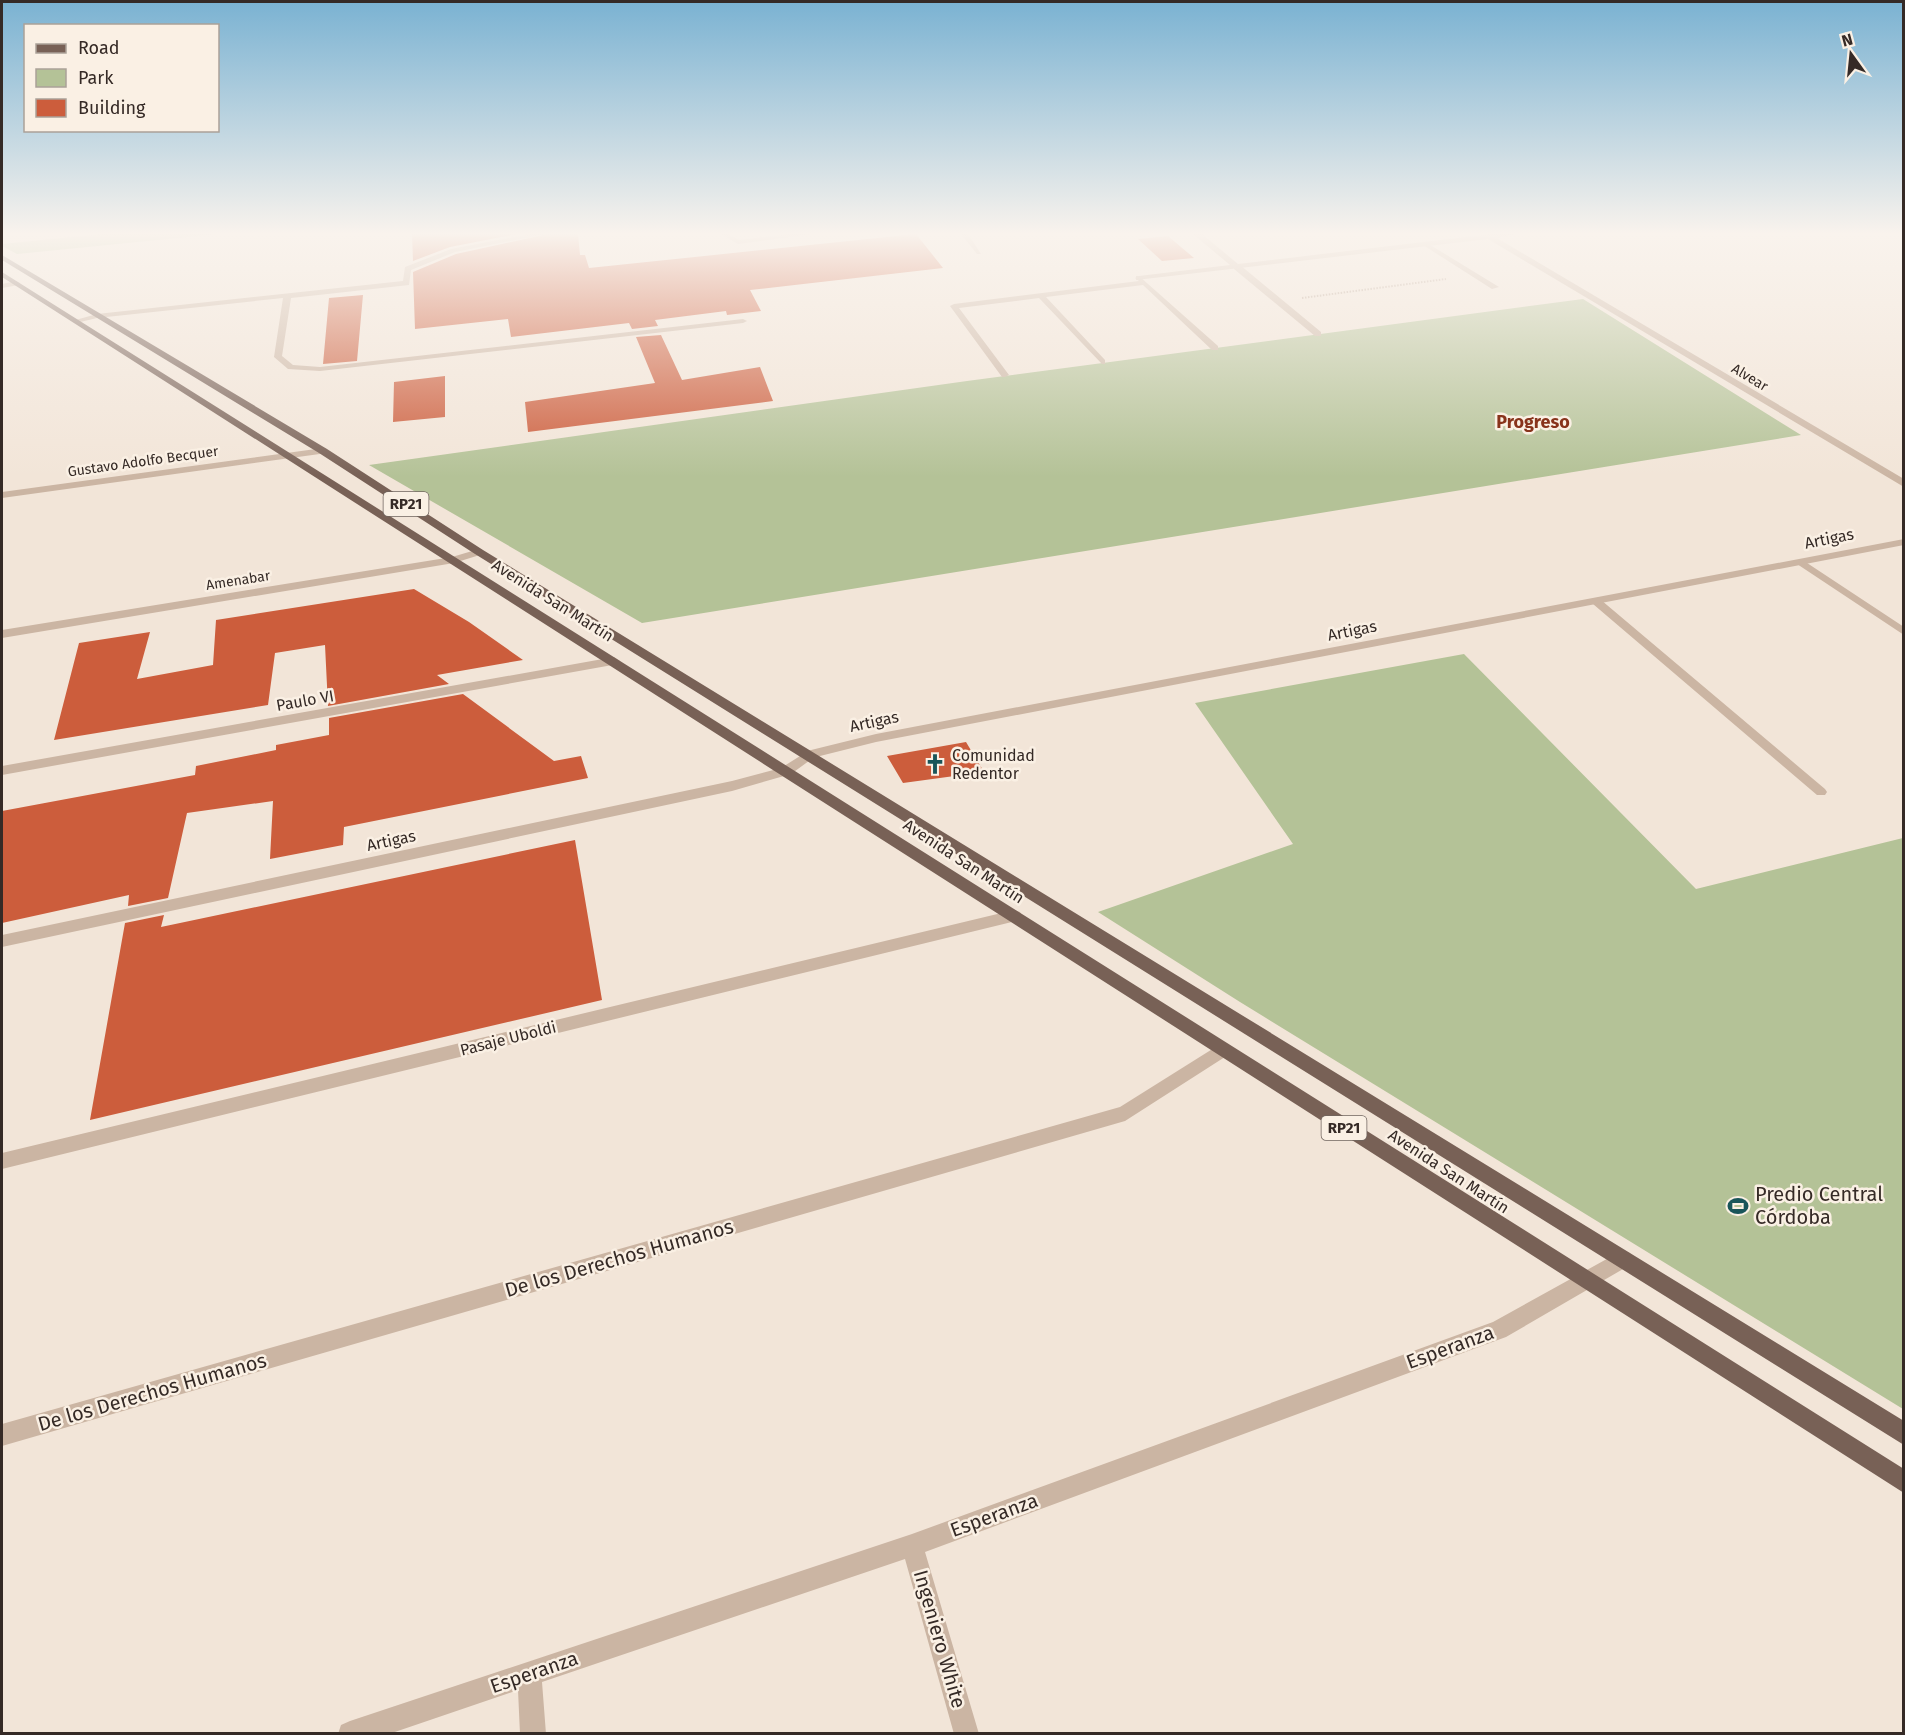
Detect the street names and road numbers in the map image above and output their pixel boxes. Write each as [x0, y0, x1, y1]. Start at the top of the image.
street label: Alvear [1729, 360, 1771, 395]
street label: Gustavo Adolfo Becquer [67, 442, 220, 480]
road number: RP21 [384, 492, 428, 516]
street label: Artigas [1803, 524, 1855, 553]
street label: Avenida San Martín [488, 555, 617, 646]
street label: Amenabar [205, 567, 272, 594]
street label: Artigas [1326, 616, 1378, 645]
street label: Paulo VI [275, 686, 335, 715]
street label: Artigas [848, 707, 900, 736]
street label: Avenida San Martín [900, 815, 1028, 908]
street label: Artigas [365, 826, 417, 855]
street label: Pasaje Uboldi [458, 1017, 558, 1060]
road number: RP21 [1322, 1116, 1366, 1140]
street label: Avenida San Martín [1385, 1125, 1513, 1218]
street label: De los Derechos Humanos [502, 1214, 736, 1302]
street label: Esperanza [1403, 1320, 1497, 1374]
street label: De los Derechos Humanos [35, 1348, 269, 1436]
street label: Esperanza [947, 1488, 1041, 1542]
street label: Ingeniero White [909, 1567, 971, 1711]
street label: Esperanza [487, 1646, 581, 1698]

